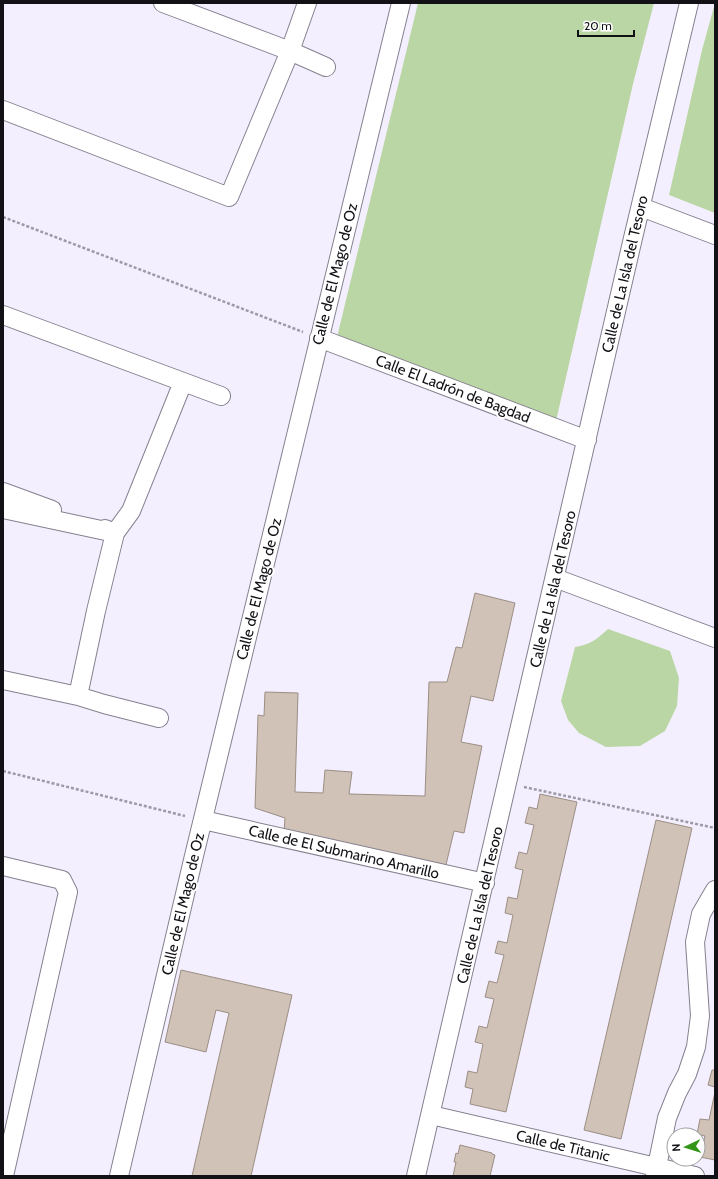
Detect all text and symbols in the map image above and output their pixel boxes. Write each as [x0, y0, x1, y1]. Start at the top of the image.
scale bar [578, 12, 634, 38]
text: 20 m [584, 18, 612, 33]
street label: Calle de La Isla del Tesoro [598, 194, 652, 354]
street label: Calle de El Mago de Oz [309, 201, 361, 347]
street label: Calle El Ladrón de Bagdad [373, 351, 533, 427]
street label: Calle de La Isla del Tesoro [526, 509, 580, 669]
street label: Calle de El Mago de Oz [233, 516, 285, 662]
street label: Calle de El Submarino Amarillo [247, 821, 441, 883]
street label: Calle de La Isla del Tesoro [453, 825, 507, 985]
street label: Calle de El Mago de Oz [158, 831, 208, 977]
street label: Calle de Titanic [514, 1126, 612, 1166]
north arrow [666, 1127, 706, 1167]
text: N [669, 1143, 683, 1152]

